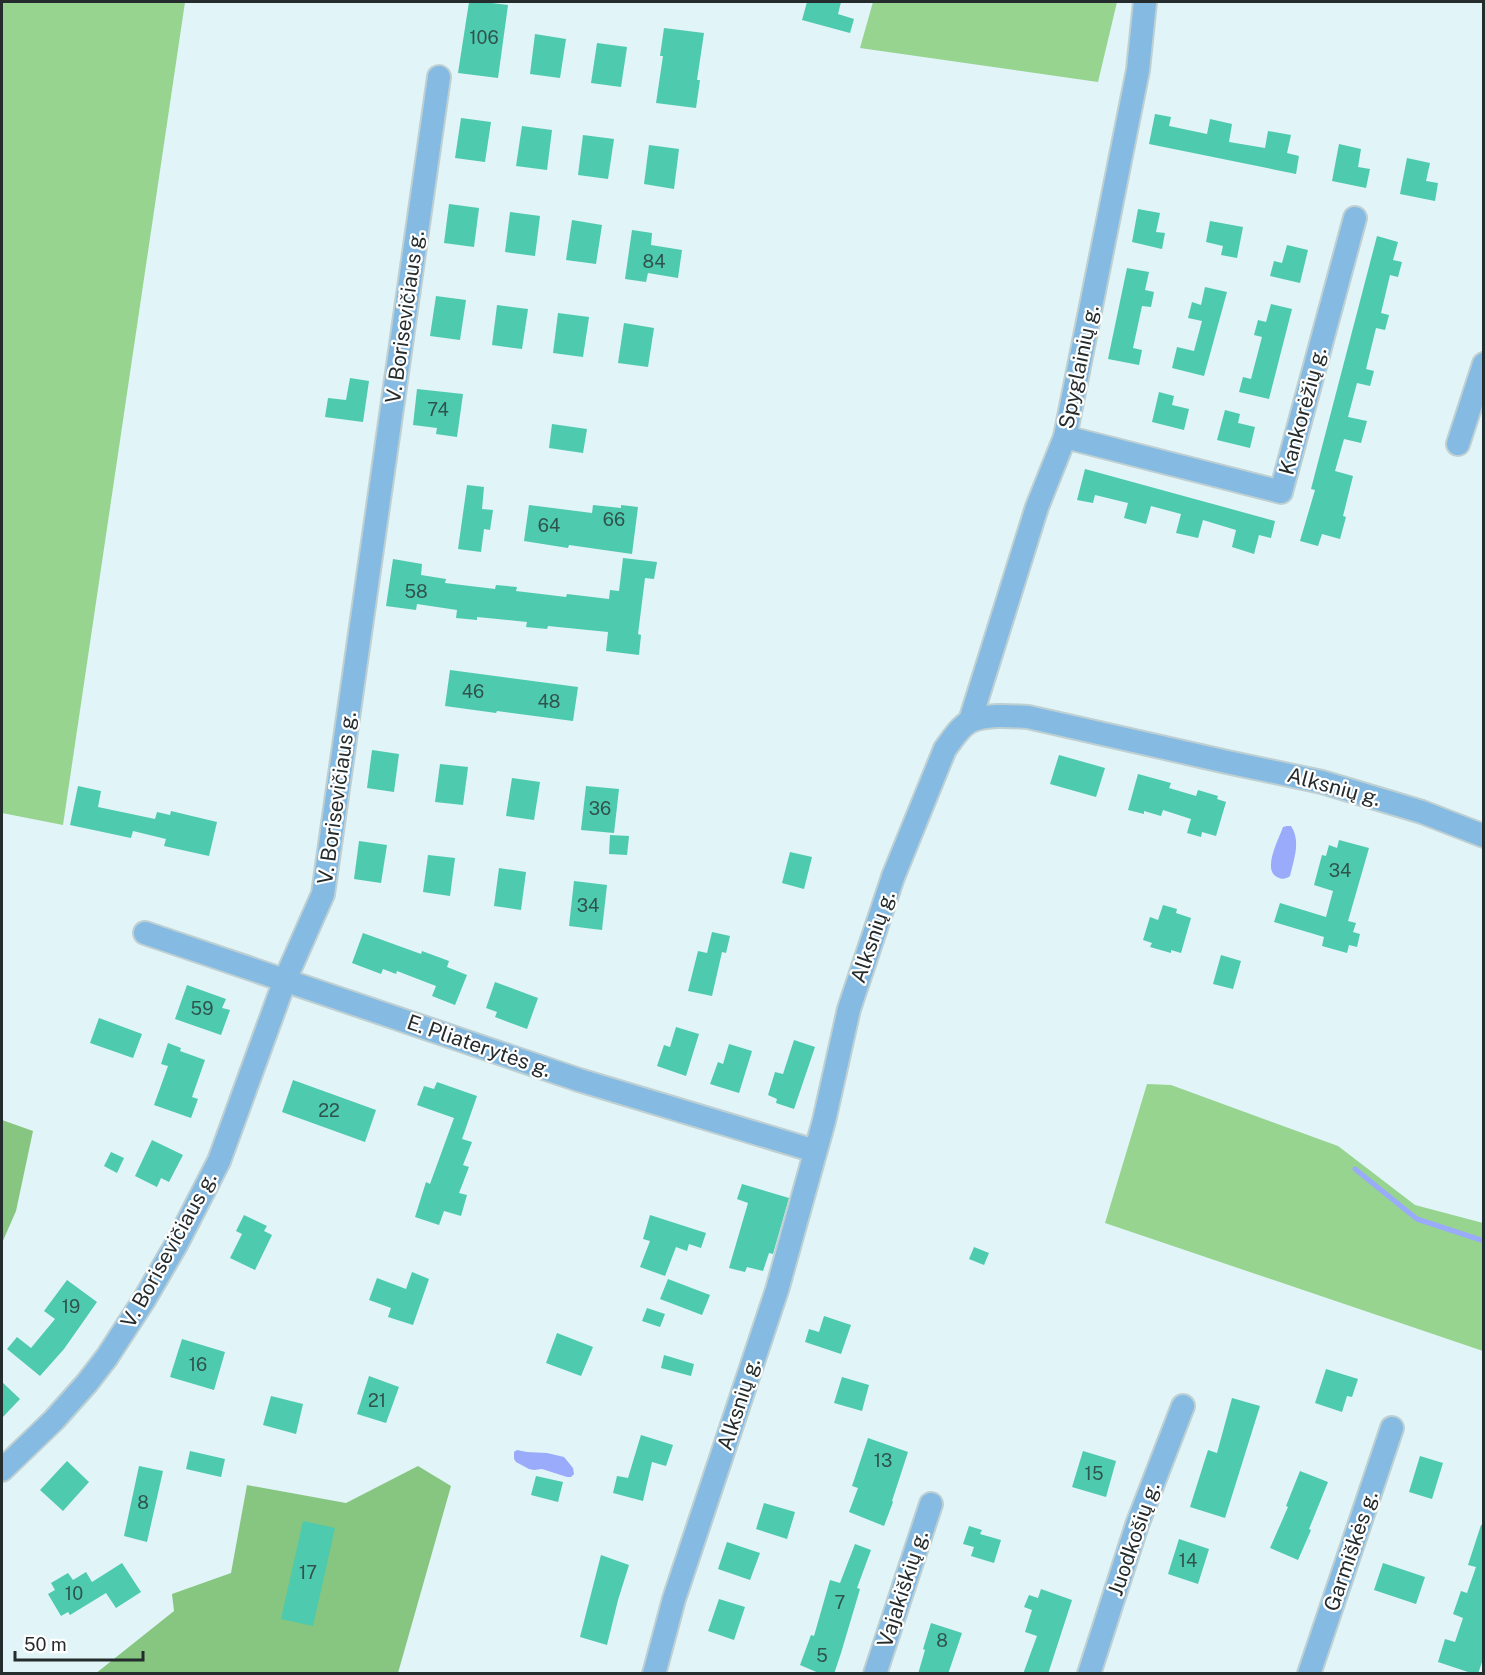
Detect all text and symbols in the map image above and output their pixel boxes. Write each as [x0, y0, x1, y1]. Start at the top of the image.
house number: 106 [469, 27, 499, 48]
street label: V. Borisevičiaus g. [380, 229, 429, 405]
house number: 84 [643, 251, 665, 272]
street label: Spyglainių g. [1053, 303, 1104, 431]
street label: Kankorėžių g. [1273, 344, 1332, 477]
house number: 74 [427, 399, 449, 420]
house number: 66 [603, 509, 625, 530]
house number: 64 [538, 515, 560, 536]
house number: 58 [404, 581, 428, 602]
house number: 46 [462, 681, 484, 702]
house number: 48 [538, 691, 560, 712]
street label: V. Borisevičiaus g. [312, 710, 361, 886]
street label: Alksnių g. [1285, 762, 1384, 811]
house number: 36 [589, 798, 611, 819]
house number: 34 [1329, 860, 1351, 881]
street label: Alksnių g. [845, 888, 900, 986]
house number: 34 [577, 895, 599, 916]
house number: 59 [191, 998, 213, 1019]
street label: E. Pliaterytės g. [404, 1009, 555, 1082]
house number: 22 [318, 1100, 340, 1121]
street label: V. Borisevičiaus g. [115, 1167, 222, 1332]
house number: 19 [62, 1296, 80, 1317]
house number: 16 [189, 1354, 207, 1375]
street label: Alksnių g. [712, 1354, 765, 1453]
house number: 21 [368, 1390, 386, 1411]
house number: 13 [874, 1450, 892, 1471]
house number: 15 [1085, 1463, 1103, 1484]
street label: Juodkošių g. [1102, 1479, 1165, 1599]
street label: Garmiškės g. [1318, 1487, 1383, 1614]
house number: 8 [137, 1492, 149, 1513]
street label: Vajakiškių g. [872, 1527, 933, 1651]
house number: 14 [1179, 1550, 1197, 1571]
house number: 17 [299, 1562, 317, 1583]
house number: 10 [65, 1583, 83, 1604]
house number: 7 [835, 1592, 845, 1613]
scale bar [15, 1624, 142, 1662]
house number: 8 [936, 1630, 948, 1651]
text: 50 m [24, 1634, 67, 1655]
house number: 5 [816, 1645, 828, 1666]

